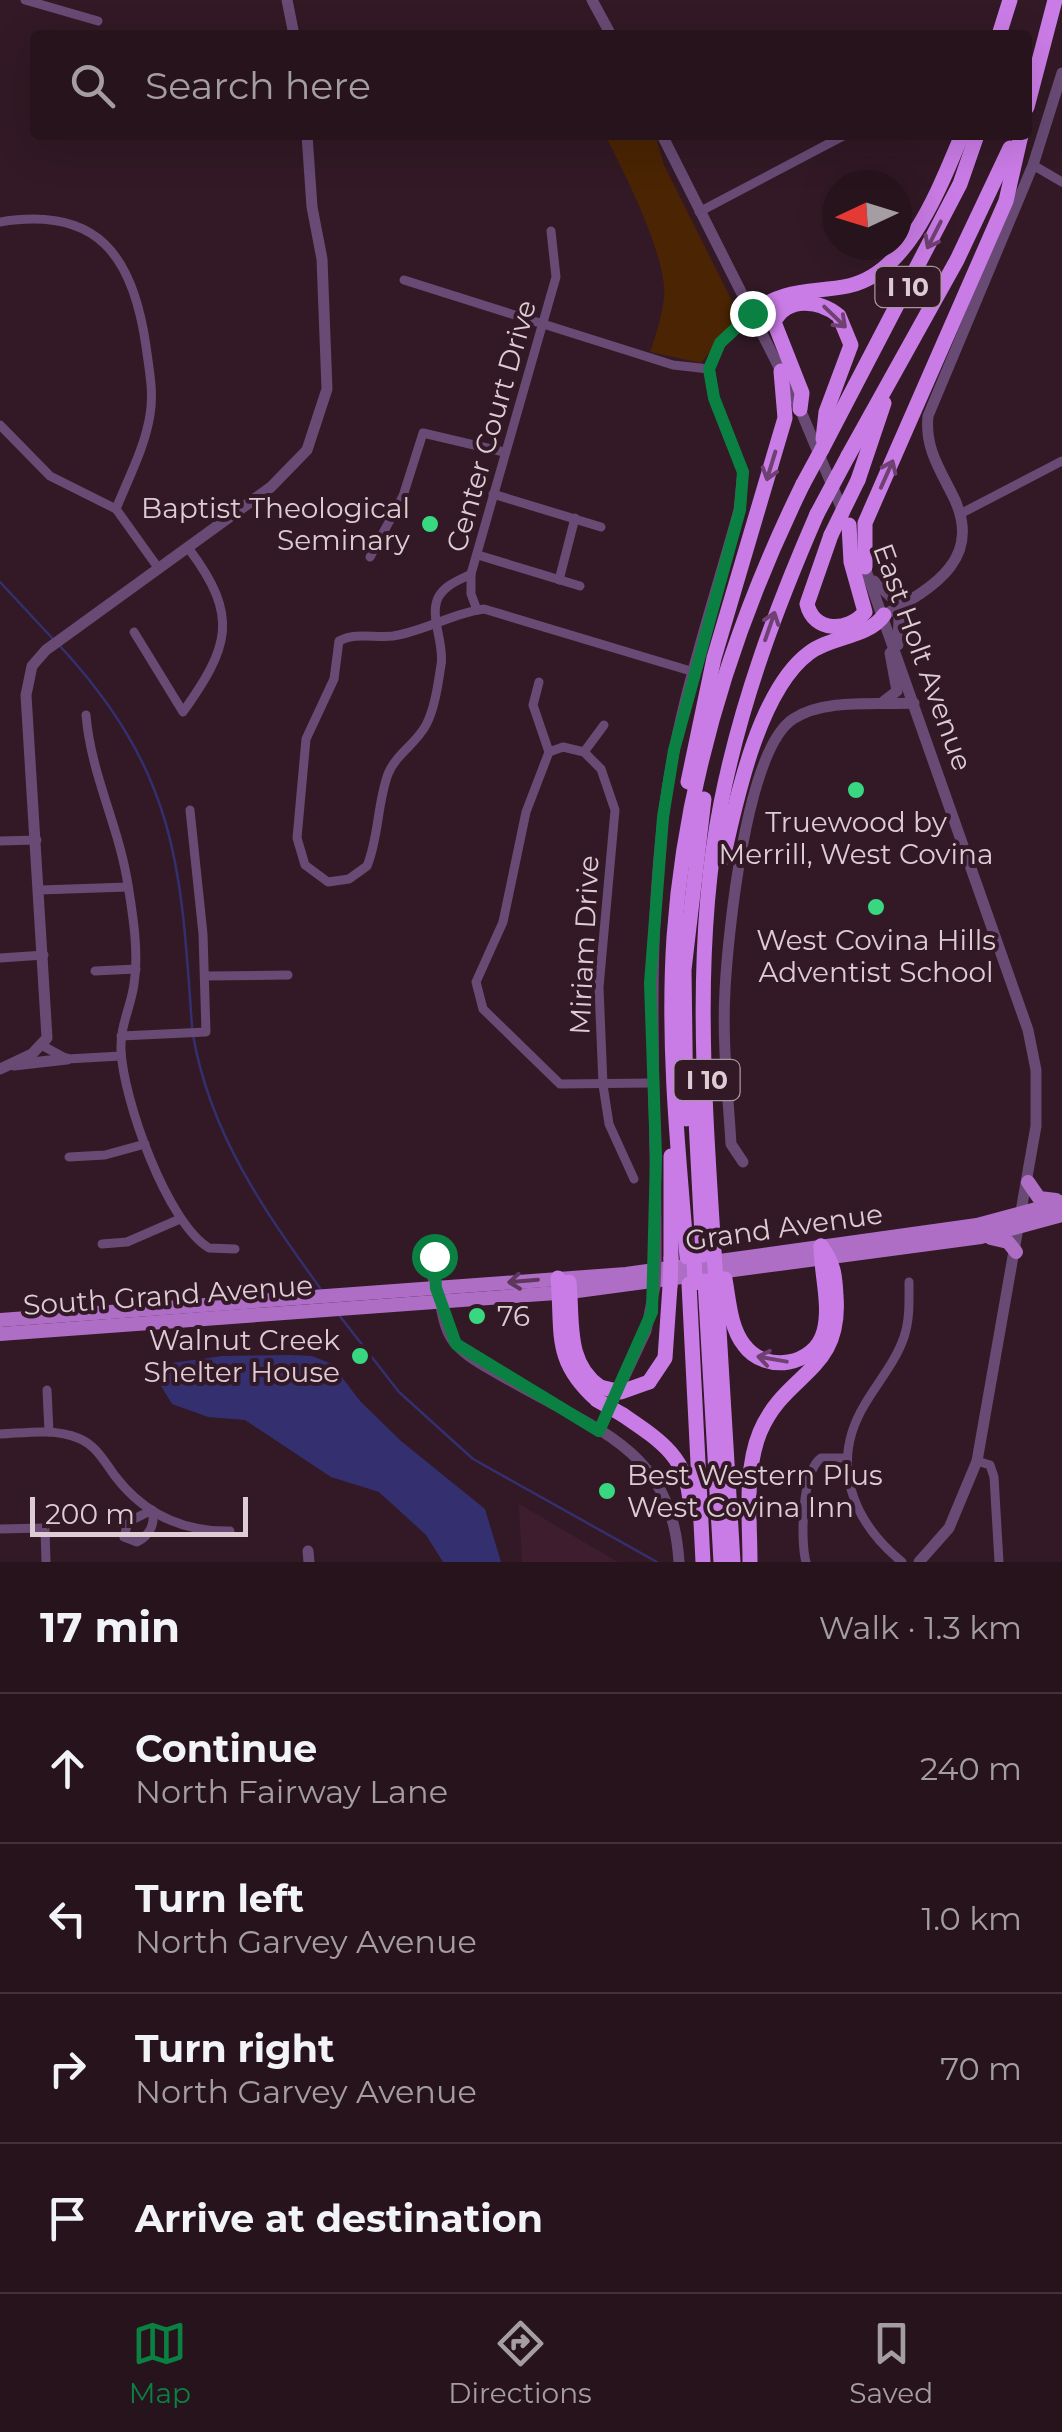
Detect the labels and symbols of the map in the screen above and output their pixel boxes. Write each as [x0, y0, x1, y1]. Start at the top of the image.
north arrow [822, 170, 912, 260]
one-way arrow [924, 220, 943, 250]
road number: I 10 [876, 267, 940, 307]
route end [730, 291, 776, 337]
street label: Center Court Drive [439, 296, 543, 556]
one-way arrow [822, 304, 847, 329]
one-way arrow [761, 450, 779, 481]
one-way arrow [878, 460, 897, 490]
place label: Baptist Theological Seminary [141, 491, 411, 557]
marker: Baptist Theological Seminary [419, 513, 441, 535]
street label: East Holt Avenue [866, 539, 980, 775]
one-way arrow [762, 612, 780, 643]
marker: Truewood by Merrill, West Covina [845, 779, 867, 801]
place label: Truewood by Merrill, West Covina [719, 805, 993, 871]
street label: Miriam Drive [562, 854, 606, 1036]
marker: West Covina Hills Adventist School [865, 896, 887, 918]
place label: West Covina Hills Adventist School [756, 923, 996, 989]
road number: I 10 [674, 1060, 740, 1100]
street label: Grand Avenue [683, 1196, 885, 1258]
route start [412, 1234, 458, 1280]
street label: South Grand Avenue [22, 1268, 314, 1322]
one-way arrow [507, 1271, 539, 1290]
place label: 76 [497, 1299, 530, 1333]
marker: 76 [466, 1305, 488, 1327]
place label: Walnut Creek Shelter House [144, 1323, 340, 1389]
marker: Walnut Creek Shelter House [349, 1345, 371, 1367]
one-way arrow [756, 1349, 789, 1368]
place label: Best Western Plus West Covina Inn [627, 1458, 883, 1524]
marker: Best Western Plus West Covina Inn [596, 1480, 618, 1502]
scale bar [30, 1492, 248, 1536]

